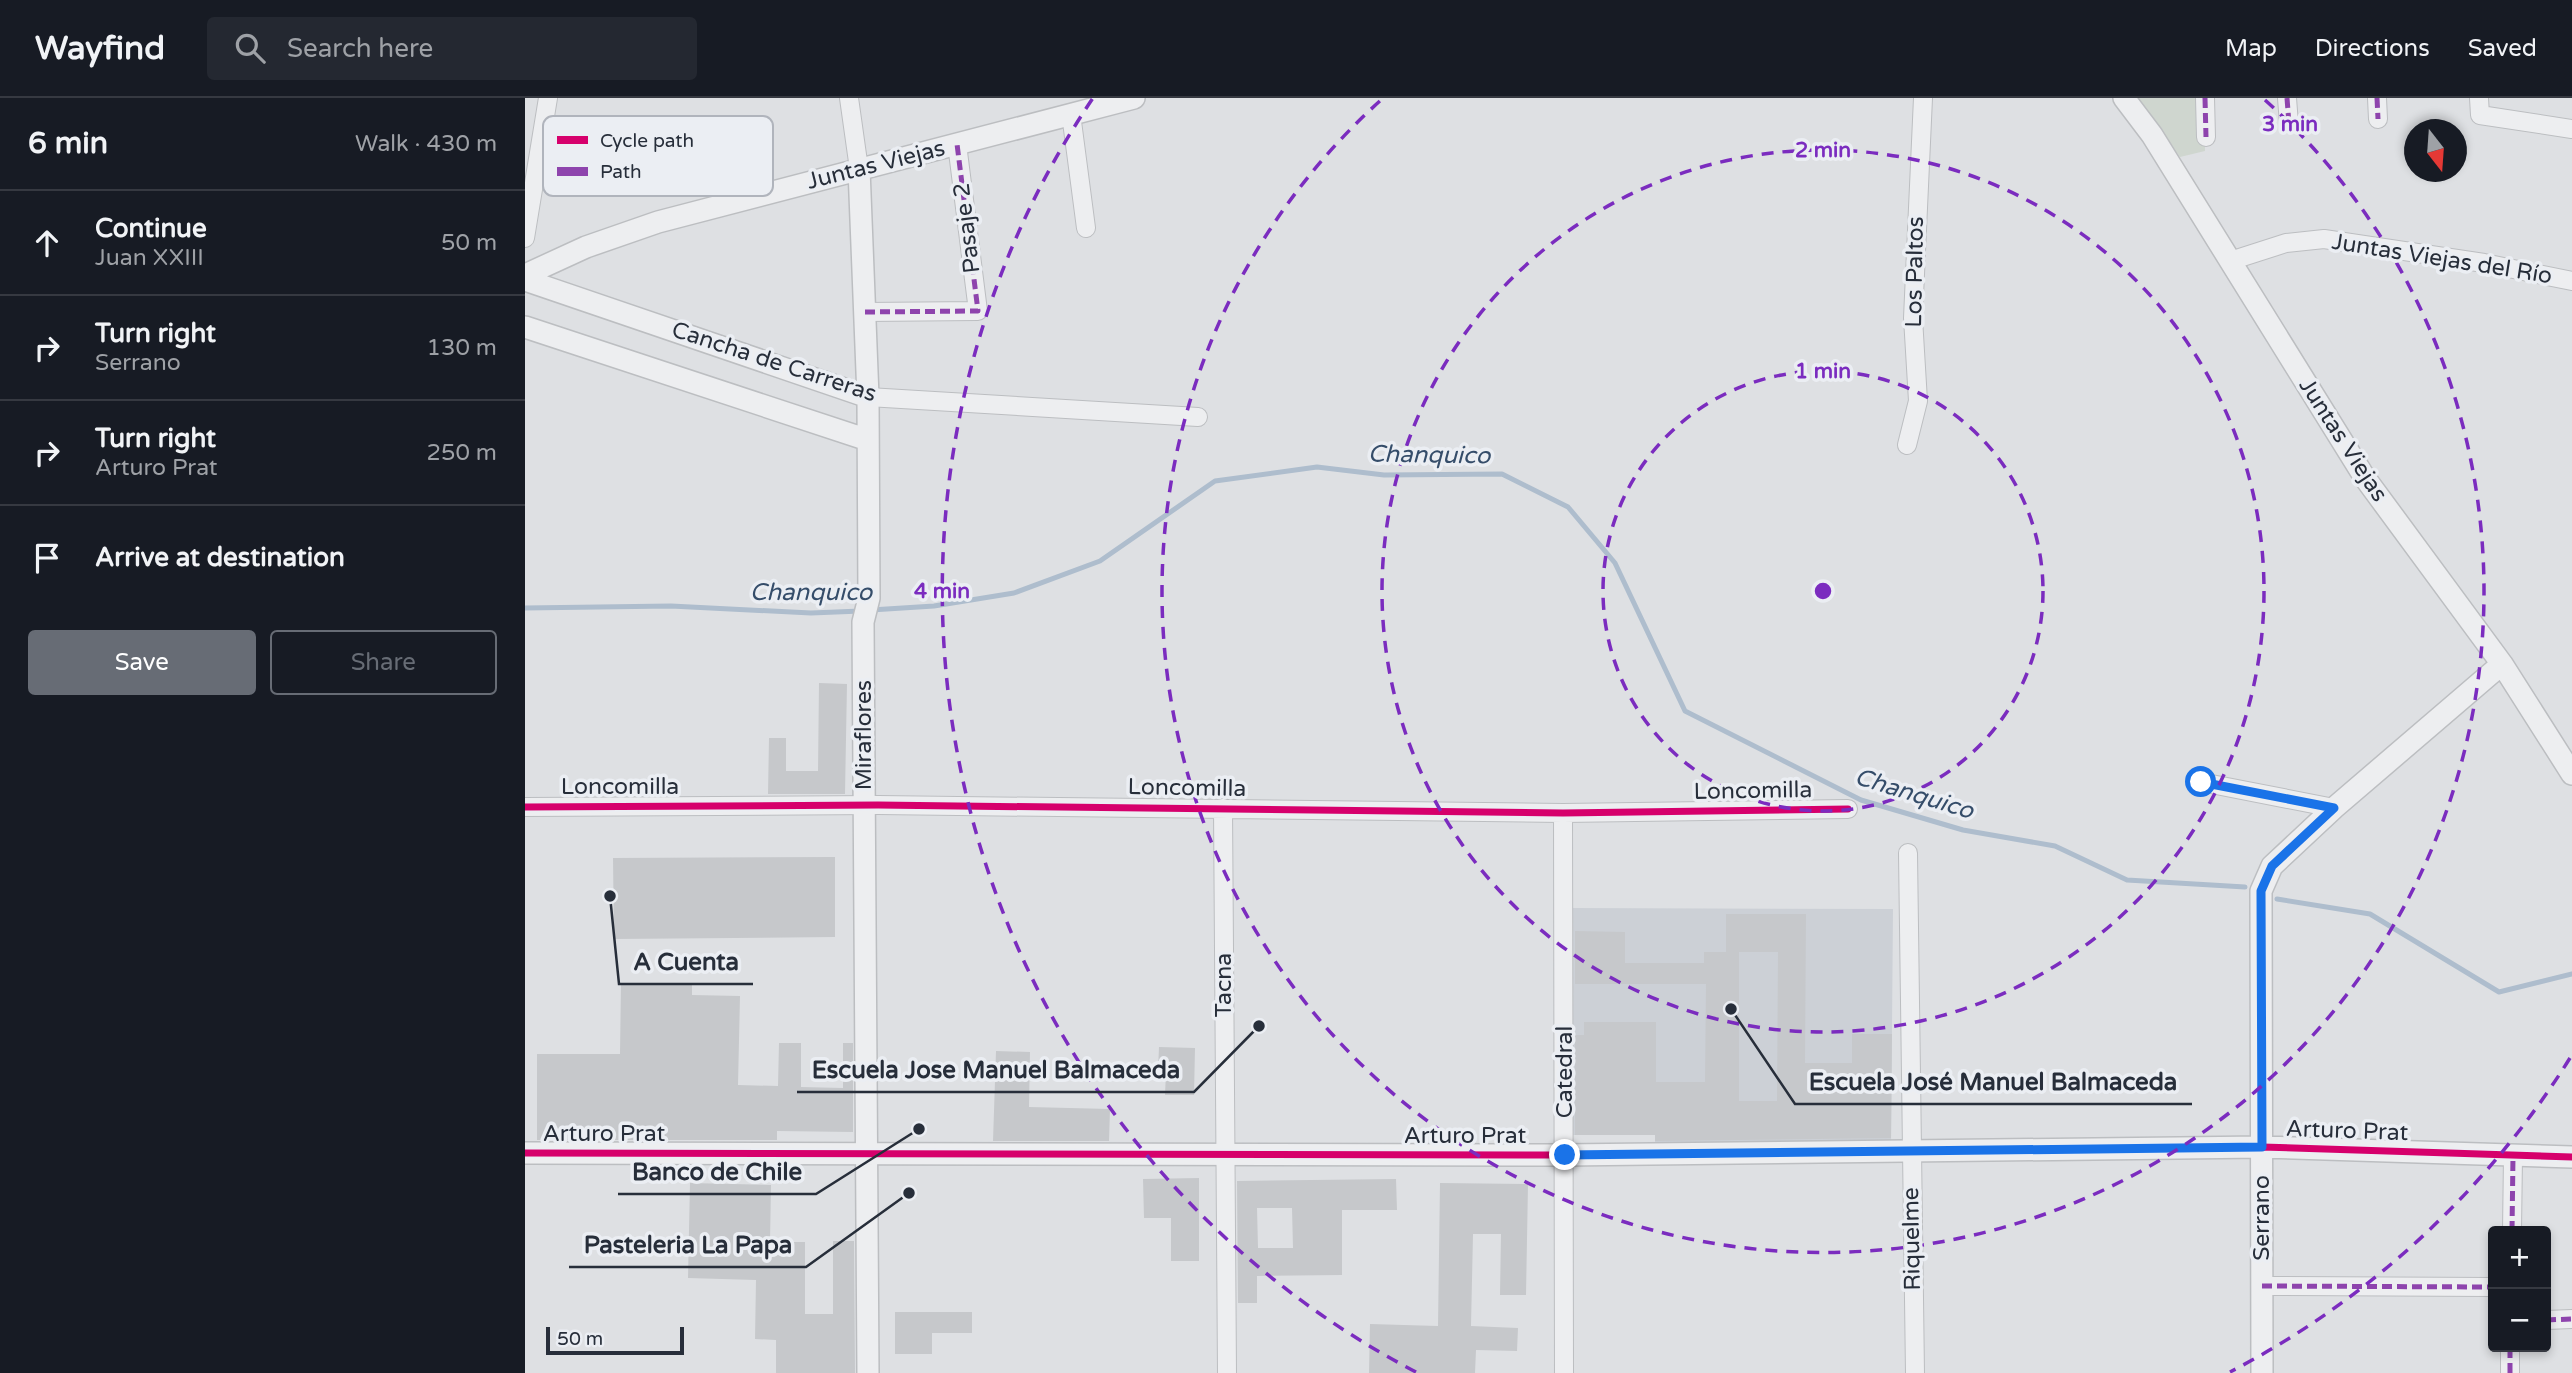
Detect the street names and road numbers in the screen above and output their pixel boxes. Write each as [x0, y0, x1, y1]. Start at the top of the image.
street label: Juntas Viejas [804, 134, 948, 196]
street label: Pasaje 2 [948, 181, 986, 275]
street label: Los Paltos [1900, 216, 1930, 328]
street label: Juntas Viejas del Río [2330, 228, 2554, 290]
street label: Cancha de Carreras [668, 316, 880, 408]
street label: Juntas Viejas [2293, 373, 2393, 507]
street label: Miraflores [850, 680, 878, 790]
street label: Loncomilla [561, 773, 679, 801]
street label: Loncomilla [1127, 773, 1247, 803]
street label: Loncomilla [1693, 776, 1813, 806]
street label: Tacna [1210, 953, 1238, 1017]
street label: Catedral [1551, 1026, 1579, 1118]
street label: Arturo Prat [2285, 1115, 2409, 1147]
street label: Arturo Prat [543, 1120, 665, 1148]
street label: Arturo Prat [1404, 1122, 1526, 1150]
street label: Serrano [2248, 1175, 2276, 1261]
street label: Riquelme [1897, 1187, 1927, 1291]

